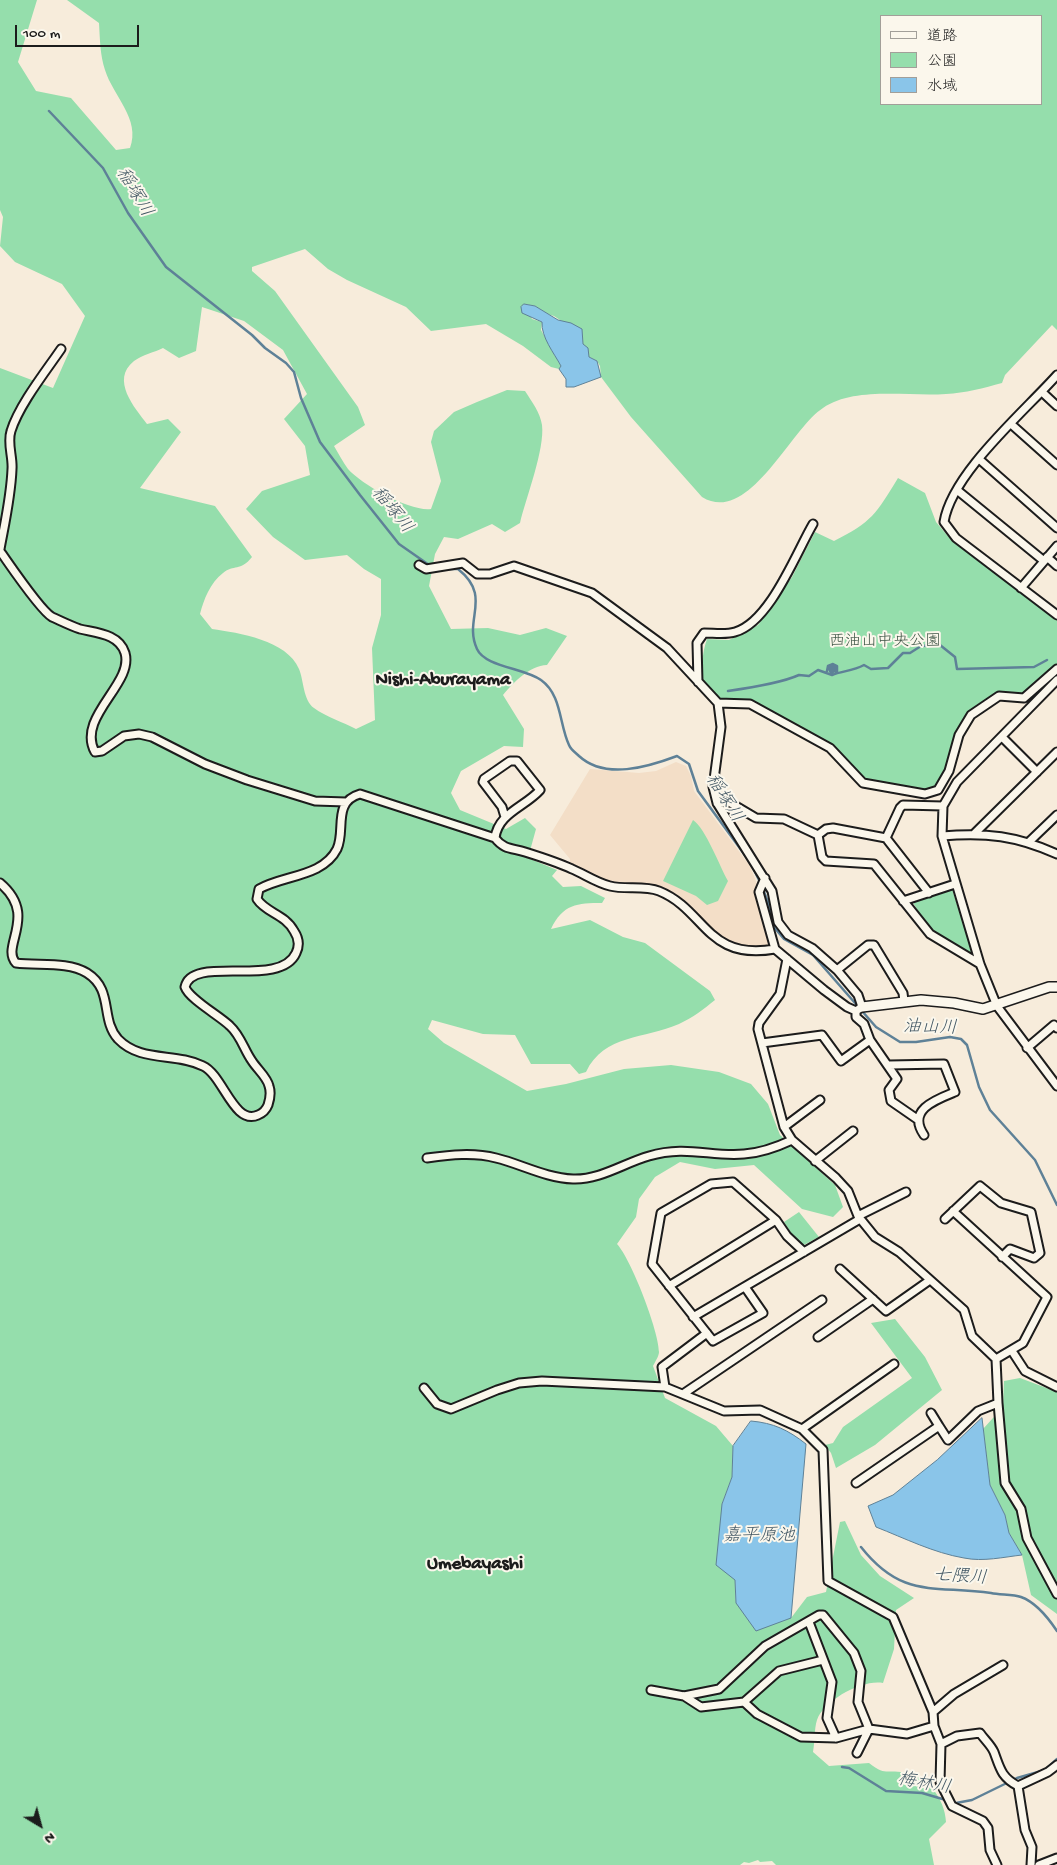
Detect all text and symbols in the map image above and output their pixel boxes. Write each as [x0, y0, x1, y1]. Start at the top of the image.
scale bar [18, 15, 141, 47]
legend [880, 15, 1042, 105]
text: 100 m [23, 25, 60, 43]
text: 道路 [927, 28, 957, 46]
text: 公園 [927, 53, 957, 71]
text: 水域 [927, 78, 957, 96]
water label: 稲塚川 [110, 164, 156, 222]
water label: 稲塚川 [366, 483, 416, 539]
park label: 西油山中央公園 [829, 633, 941, 653]
district label: Nishi-Aburayama [375, 670, 511, 692]
water label: 稲塚川 [700, 770, 746, 828]
water label: 油山川 [903, 1017, 957, 1041]
water label: 嘉平原池 [723, 1526, 795, 1548]
district label: Umebayashi [427, 1554, 523, 1576]
water label: 七隈川 [932, 1565, 988, 1591]
water label: 梅林川 [896, 1770, 952, 1800]
north arrow [15, 1800, 65, 1850]
text: N [41, 1828, 58, 1847]

